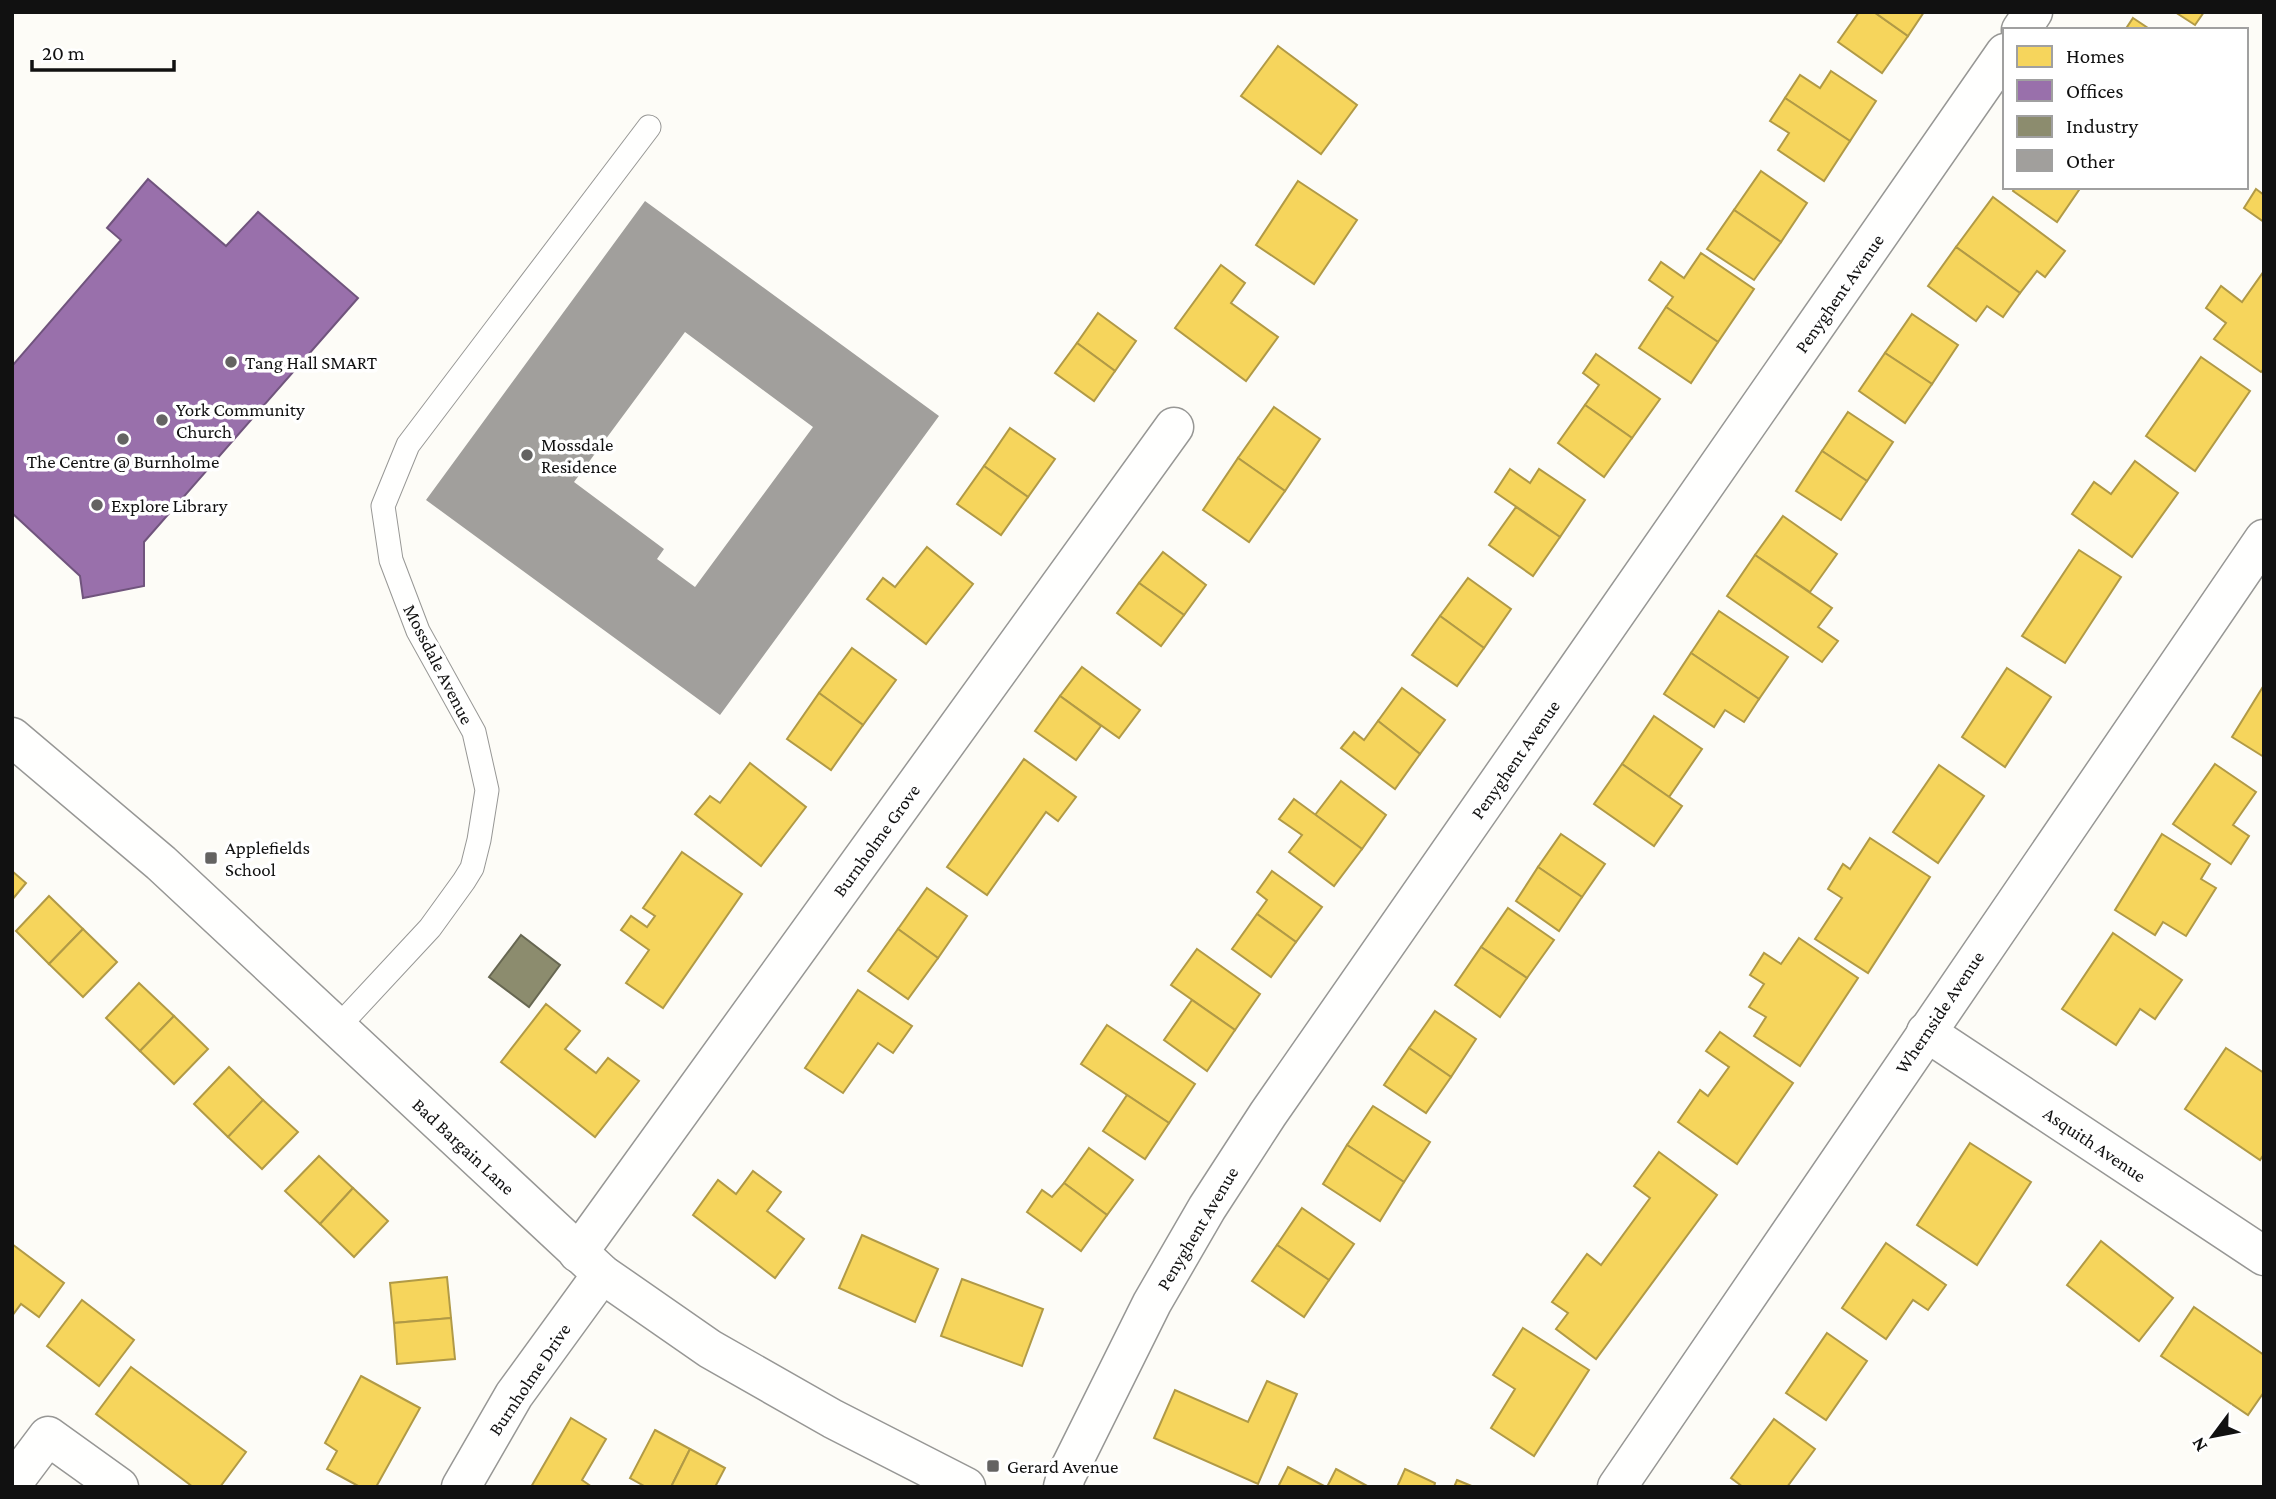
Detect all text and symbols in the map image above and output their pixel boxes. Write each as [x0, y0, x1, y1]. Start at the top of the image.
scale bar [32, 28, 173, 72]
legend [2003, 28, 2248, 189]
text: 20 m [42, 41, 85, 65]
text: Homes [2066, 44, 2125, 68]
text: Offices [2066, 79, 2124, 103]
text: Industry [2066, 114, 2139, 138]
text: Other [2066, 149, 2116, 173]
street label: Penyghent Avenue [1791, 230, 1888, 357]
place label: Tang Hall SMART [245, 352, 378, 373]
marker: Tang Hall SMART [223, 354, 239, 370]
place label: York Community Church [176, 399, 305, 442]
marker: York Community Church [154, 412, 170, 428]
marker: The Centre @ Burnholme [115, 431, 131, 447]
place label: Mossdale Residence [541, 434, 617, 477]
marker: Mossdale Residence [519, 447, 535, 463]
place label: The Centre @ Burnholme [27, 451, 219, 472]
place label: Explore Library [111, 495, 228, 516]
marker: Explore Library [89, 497, 105, 513]
street label: Mossdale Avenue [399, 601, 478, 728]
street label: Penyghent Avenue [1467, 696, 1564, 823]
street label: Burnholme Grove [829, 780, 924, 901]
place label: Applefields School [225, 837, 310, 880]
marker: Applefields School [203, 850, 219, 866]
street label: Whernside Avenue [1891, 947, 1988, 1078]
street label: Bad Bargain Lane [408, 1094, 519, 1199]
street label: Asquith Avenue [2040, 1102, 2150, 1186]
street label: Penyghent Avenue [1152, 1163, 1243, 1294]
street label: Burnholme Drive [484, 1319, 575, 1439]
north arrow [2178, 1401, 2248, 1471]
text: N [2187, 1434, 2211, 1456]
place label: Gerard Avenue [1007, 1456, 1118, 1477]
marker: Gerard Avenue [985, 1458, 1001, 1474]

